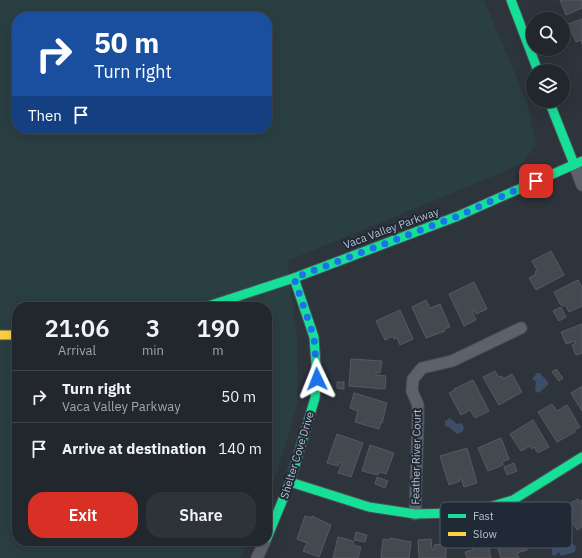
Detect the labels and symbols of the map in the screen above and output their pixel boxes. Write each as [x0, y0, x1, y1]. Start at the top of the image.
pin [519, 164, 553, 198]
street label: Vaca Valley Parkway [341, 204, 441, 252]
position arrow [296, 358, 338, 400]
street label: Feather River Court [408, 409, 424, 505]
street label: Shelter Cove Drive [277, 410, 317, 500]
legend [440, 502, 572, 548]
text: Fast [473, 509, 494, 523]
text: Slow [473, 527, 497, 541]

